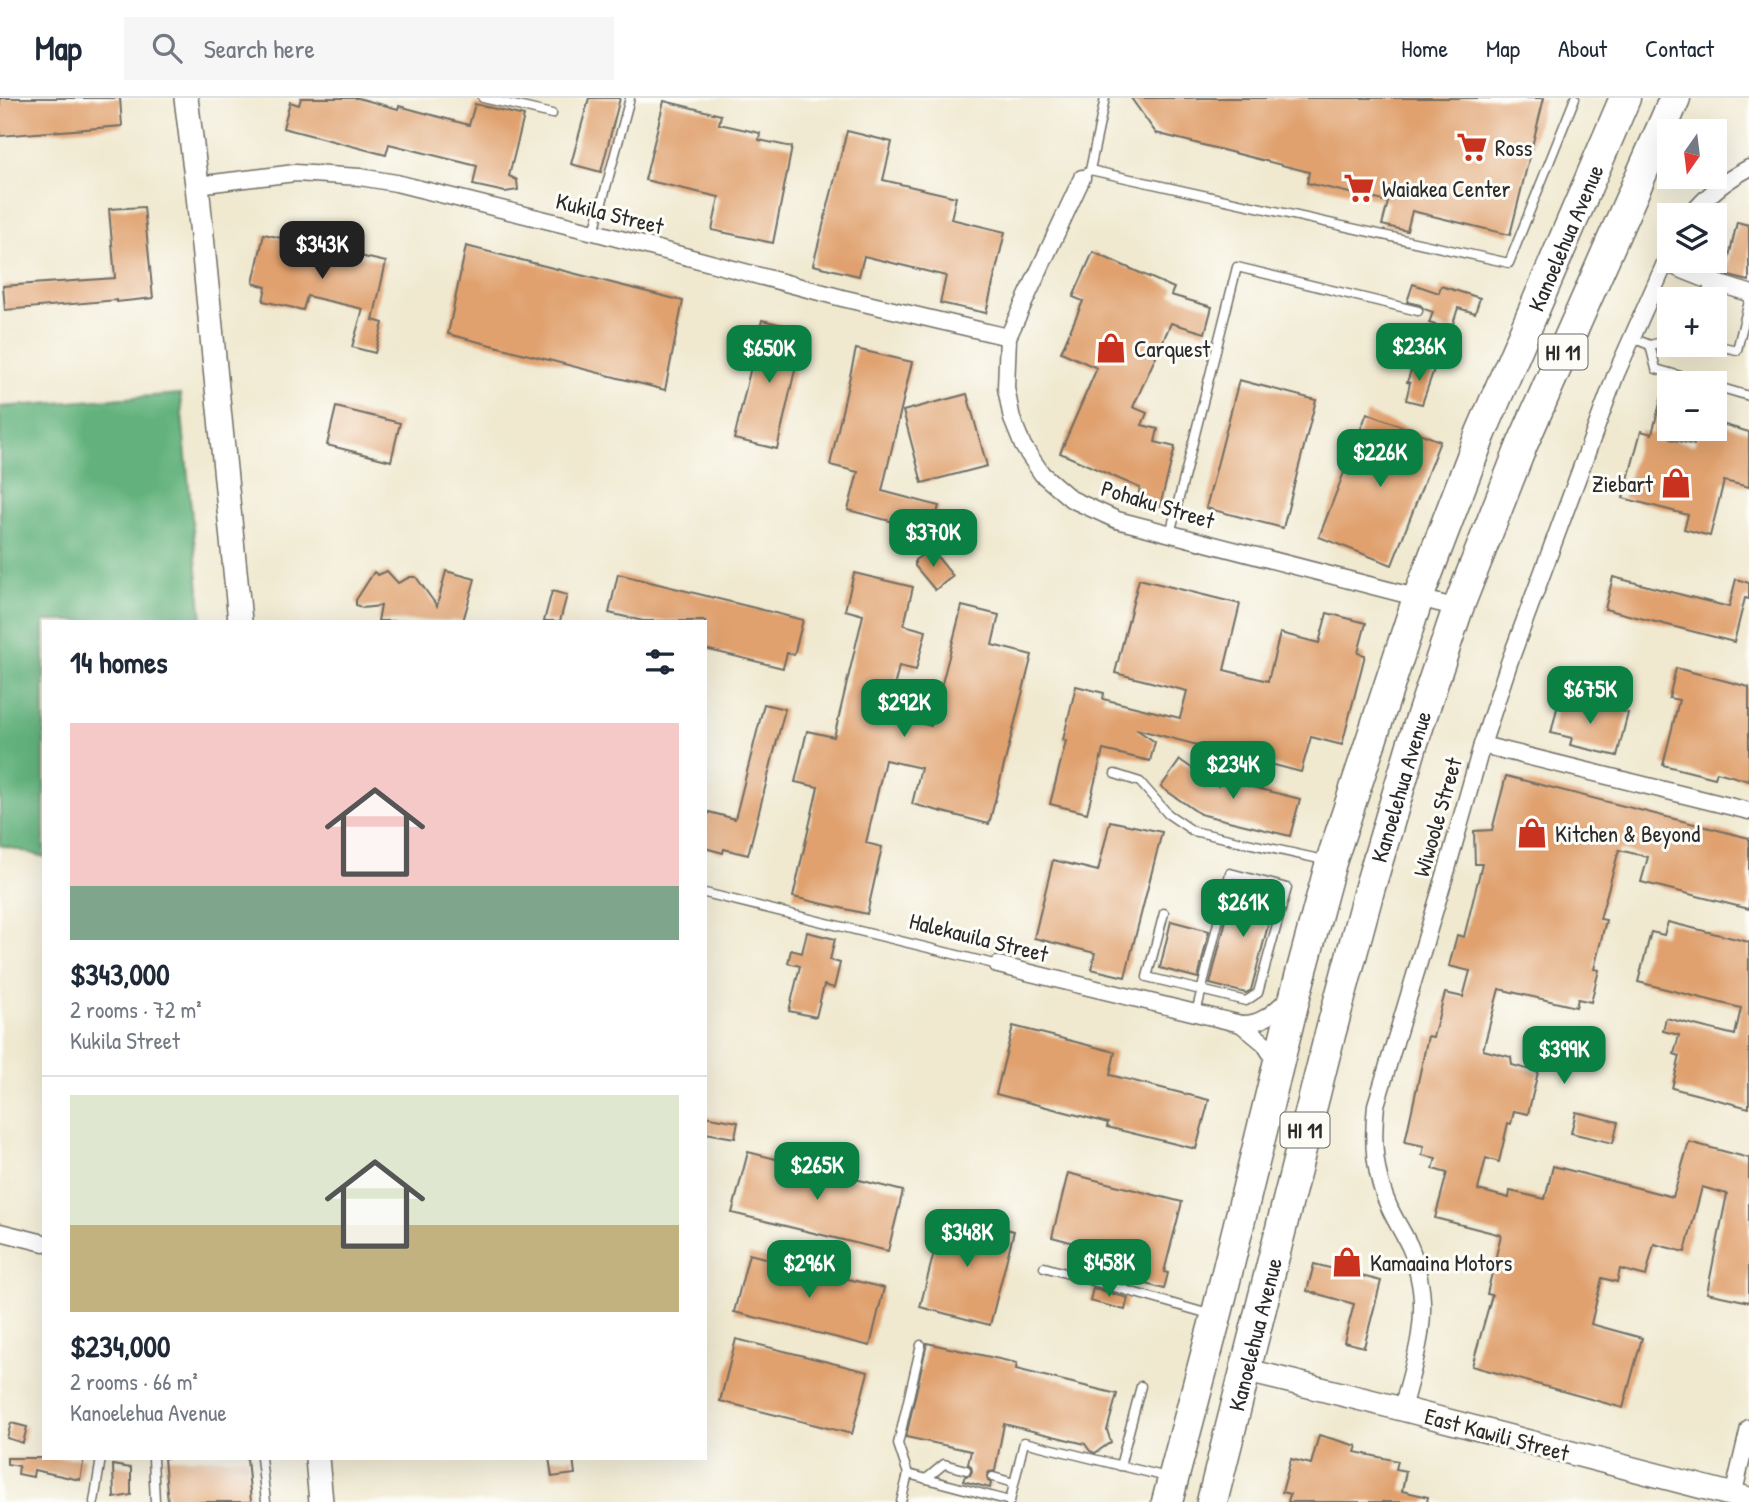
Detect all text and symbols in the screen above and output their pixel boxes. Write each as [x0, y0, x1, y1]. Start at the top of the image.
search box [124, 17, 614, 80]
text: Map [35, 26, 82, 70]
icon: search [148, 29, 186, 67]
text: Search here [204, 31, 315, 66]
text: Home [1401, 32, 1448, 64]
text: Map [1486, 32, 1520, 64]
text: About [1558, 32, 1607, 64]
text: Contact [1645, 32, 1714, 64]
north arrow [1657, 119, 1727, 189]
map controls [1657, 119, 1727, 441]
supermarket icon: Ross [1455, 130, 1489, 164]
place label: Ross [1495, 132, 1533, 163]
street label: Kanoelehua Avenue [1520, 159, 1610, 316]
supermarket icon: Waiakea Center [1342, 171, 1376, 205]
place label: Waiakea Center [1382, 173, 1511, 204]
street label: Kukila Street [553, 185, 668, 242]
button: layers [1657, 203, 1727, 273]
pin: $343K [273, 222, 371, 281]
text: $343K [296, 228, 348, 259]
button: + [1657, 287, 1727, 357]
pin: $236K [1370, 324, 1468, 383]
pin: $650K [720, 326, 818, 385]
text: $236K [1392, 330, 1446, 361]
shop icon: Carquest [1094, 331, 1128, 365]
text: $650K [743, 332, 795, 363]
place label: Carquest [1134, 333, 1211, 364]
road number: HI 11 [1538, 334, 1588, 370]
button: − [1657, 371, 1727, 441]
pin: $226K [1331, 430, 1429, 489]
text: $226K [1353, 436, 1407, 467]
shop icon: Ziebart [1659, 466, 1693, 500]
place label: Ziebart [1592, 468, 1654, 499]
street label: Pohaku Street [1098, 472, 1219, 536]
pin: $370K [884, 510, 982, 569]
text: $370K [905, 516, 961, 547]
text: 14 homes [70, 642, 168, 682]
icon: filters [641, 643, 679, 681]
pin: $675K [1541, 666, 1639, 726]
text: $675K [1563, 673, 1617, 704]
pin: $292K [855, 680, 953, 739]
text: $292K [877, 686, 931, 717]
street label: Kanoelehua Avenue [1363, 707, 1438, 866]
pin: $234K [1184, 742, 1282, 801]
text: $234K [1206, 748, 1260, 779]
street label: Wiwoole Street [1405, 753, 1469, 880]
icon: home [312, 769, 438, 895]
shop icon: Kitchen & Beyond [1515, 816, 1549, 850]
place label: Kitchen & Beyond [1555, 818, 1700, 849]
pin: $261K [1194, 880, 1292, 939]
text: $261K [1217, 886, 1269, 917]
street label: Halekauila Street [906, 905, 1053, 969]
text: $343,000 [70, 954, 170, 994]
text: 2 rooms · 72 m² [70, 994, 202, 1025]
text: Kukila Street [70, 1025, 180, 1056]
pin: $399K [1515, 1026, 1613, 1086]
text: $399K [1539, 1033, 1589, 1064]
road number: HI 11 [1280, 1112, 1330, 1148]
icon: home [312, 1141, 438, 1267]
pin: $265K [768, 1142, 866, 1202]
text: $265K [790, 1149, 844, 1180]
pin: $348K [918, 1210, 1016, 1269]
text: $348K [941, 1216, 993, 1247]
pin: $296K [760, 1240, 858, 1300]
pin: $458K [1060, 1240, 1158, 1299]
shop icon: Kamaaina Motors [1330, 1245, 1364, 1279]
text: $458K [1083, 1246, 1135, 1277]
text: $296K [783, 1247, 835, 1278]
place label: Kamaaina Motors [1370, 1247, 1513, 1278]
street label: Kanoelehua Avenue [1220, 1254, 1288, 1414]
text: $234,000 [70, 1326, 170, 1366]
text: 2 rooms · 66 m² [70, 1366, 198, 1397]
text: Kanoelehua Avenue [70, 1397, 227, 1428]
street label: East Kawili Street [1421, 1400, 1574, 1468]

